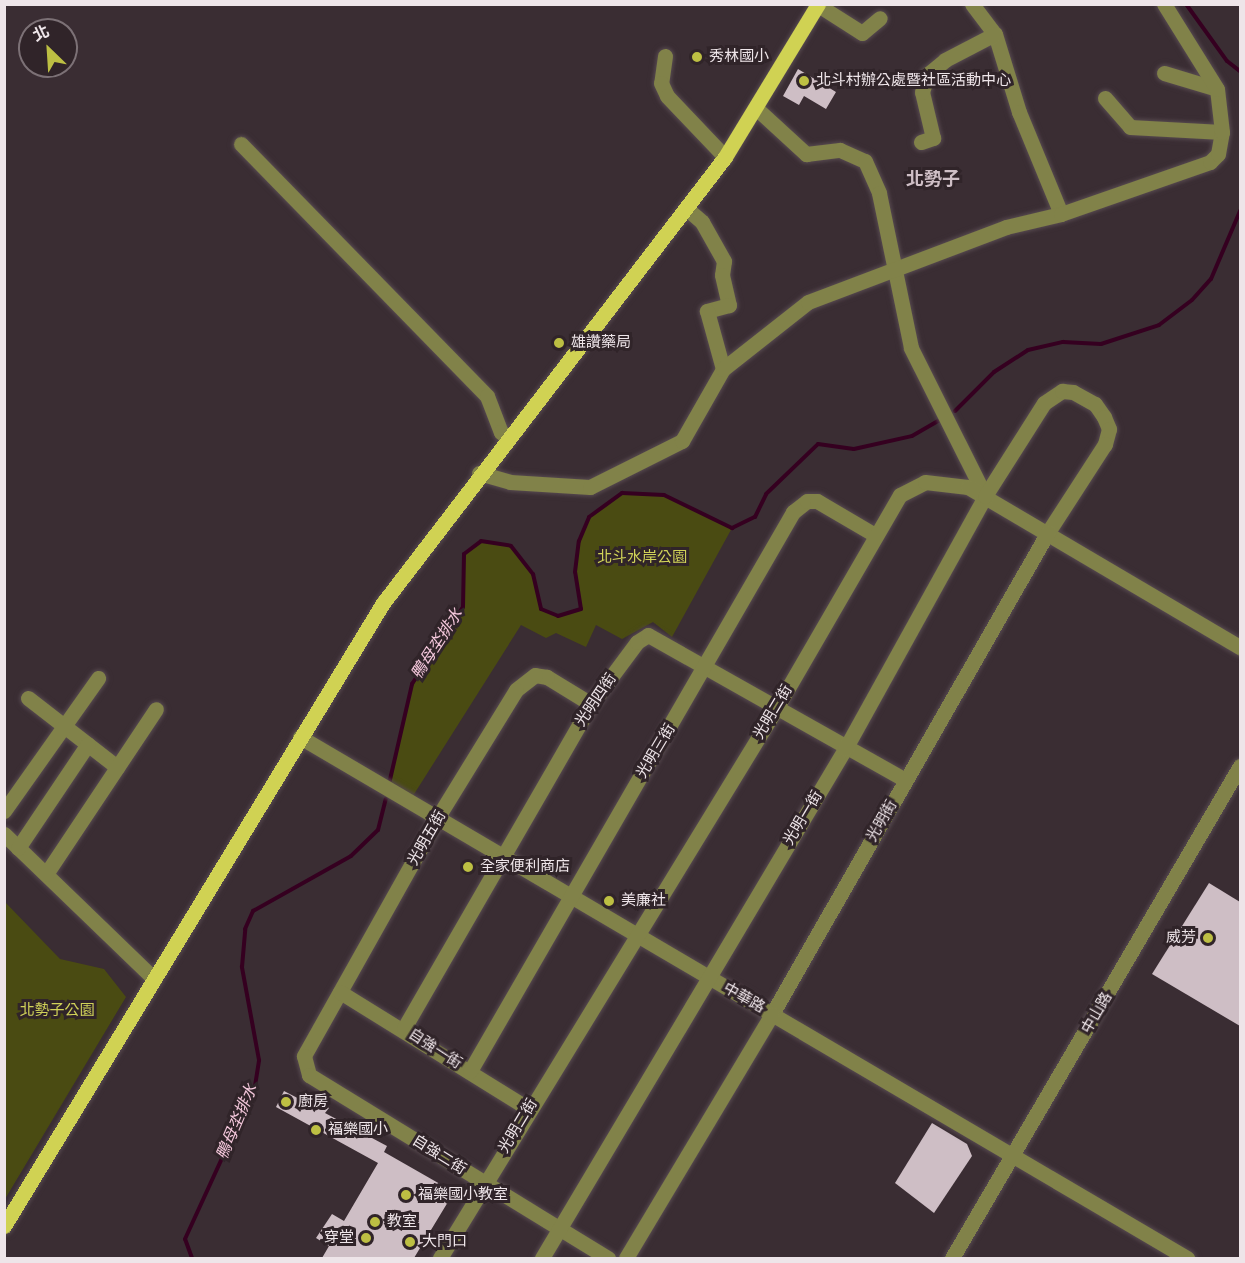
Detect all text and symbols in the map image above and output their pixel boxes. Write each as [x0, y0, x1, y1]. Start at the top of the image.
north arrow [18, 18, 78, 78]
text: 北 [30, 21, 52, 45]
place label: 秀林國小 [709, 48, 769, 66]
marker: 秀林國小 [690, 50, 704, 64]
place label: 北斗村辦公處暨社區活動中心 [816, 72, 1011, 90]
marker: 北斗村辦公處暨社區活動中心 [797, 74, 811, 88]
district label: 北勢子 [906, 168, 960, 190]
place label: 雄讚藥局 [571, 334, 631, 352]
marker: 雄讚藥局 [552, 336, 566, 350]
park label: 北斗水岸公園 [597, 549, 687, 567]
water label: 鴨母坔排水 [407, 605, 467, 683]
street label: 光明四街 [572, 670, 620, 730]
street label: 光明二街 [750, 682, 796, 742]
street label: 光明三街 [633, 721, 679, 781]
street label: 光明一街 [780, 788, 826, 848]
street label: 光明街 [863, 797, 901, 845]
street label: 光明五街 [404, 808, 450, 868]
place label: 全家便利商店 [480, 858, 570, 876]
marker: 全家便利商店 [461, 860, 475, 874]
place label: 美廉社 [621, 892, 666, 910]
marker: 美廉社 [602, 894, 616, 908]
place label: 威芳 [1166, 929, 1196, 947]
marker: 威芳 [1201, 931, 1215, 945]
street label: 中華路 [720, 979, 768, 1017]
street label: 中山路 [1078, 989, 1116, 1037]
park label: 北勢子公園 [20, 1002, 94, 1020]
street label: 自強一街 [405, 1025, 465, 1073]
water label: 鴨母坔排水 [213, 1081, 261, 1163]
place label: 廚房 [298, 1093, 328, 1111]
marker: 廚房 [279, 1095, 293, 1109]
street label: 光明二街 [495, 1096, 541, 1156]
place label: 福樂國小 [328, 1121, 388, 1139]
marker: 福樂國小 [309, 1123, 323, 1137]
street label: 自強二街 [409, 1131, 469, 1179]
place label: 福樂國小教室 [418, 1186, 508, 1204]
marker: 福樂國小教室 [399, 1188, 413, 1202]
place label: 教室 [387, 1213, 417, 1231]
marker: 教室 [368, 1215, 382, 1229]
place label: 穿堂 [324, 1229, 354, 1247]
marker: 穿堂 [359, 1231, 373, 1245]
place label: 大門口 [422, 1233, 467, 1251]
marker: 大門口 [403, 1235, 417, 1249]

